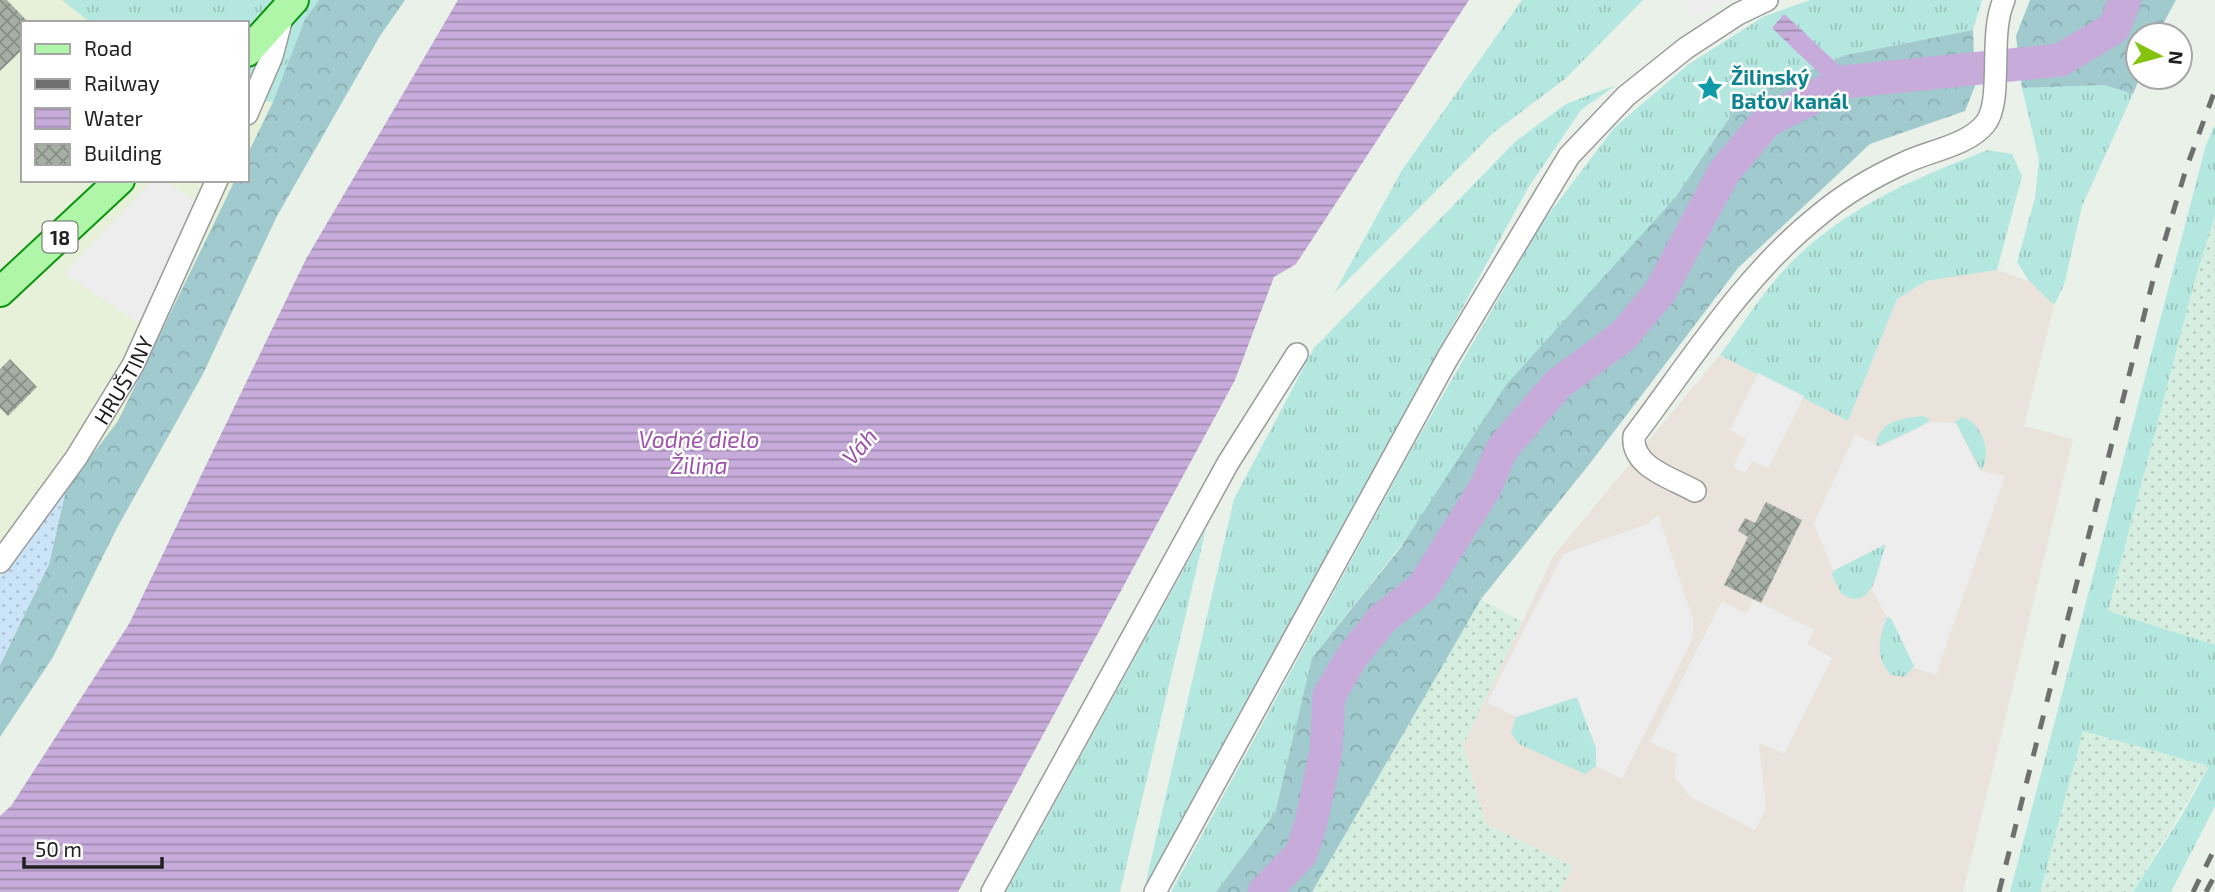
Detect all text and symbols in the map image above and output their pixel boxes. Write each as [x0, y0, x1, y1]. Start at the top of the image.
legend [21, 21, 248, 182]
north arrow [2124, 21, 2194, 91]
text: Road [84, 35, 132, 60]
text: N [2164, 50, 2189, 66]
place label: Žilinský Baťov kanál [1731, 64, 1848, 113]
text: Railway [84, 70, 160, 95]
place icon: Žilinský Baťov kanál [1695, 73, 1725, 103]
text: Water [84, 105, 143, 130]
text: Building [84, 140, 162, 165]
road number: 18 [42, 221, 78, 252]
street label: HRUŠTINY [88, 332, 157, 428]
water label: Váh [835, 422, 883, 470]
water label: Vodné dielo Žilina [639, 425, 759, 479]
scale bar [24, 826, 163, 870]
text: 50 m [35, 836, 82, 861]

